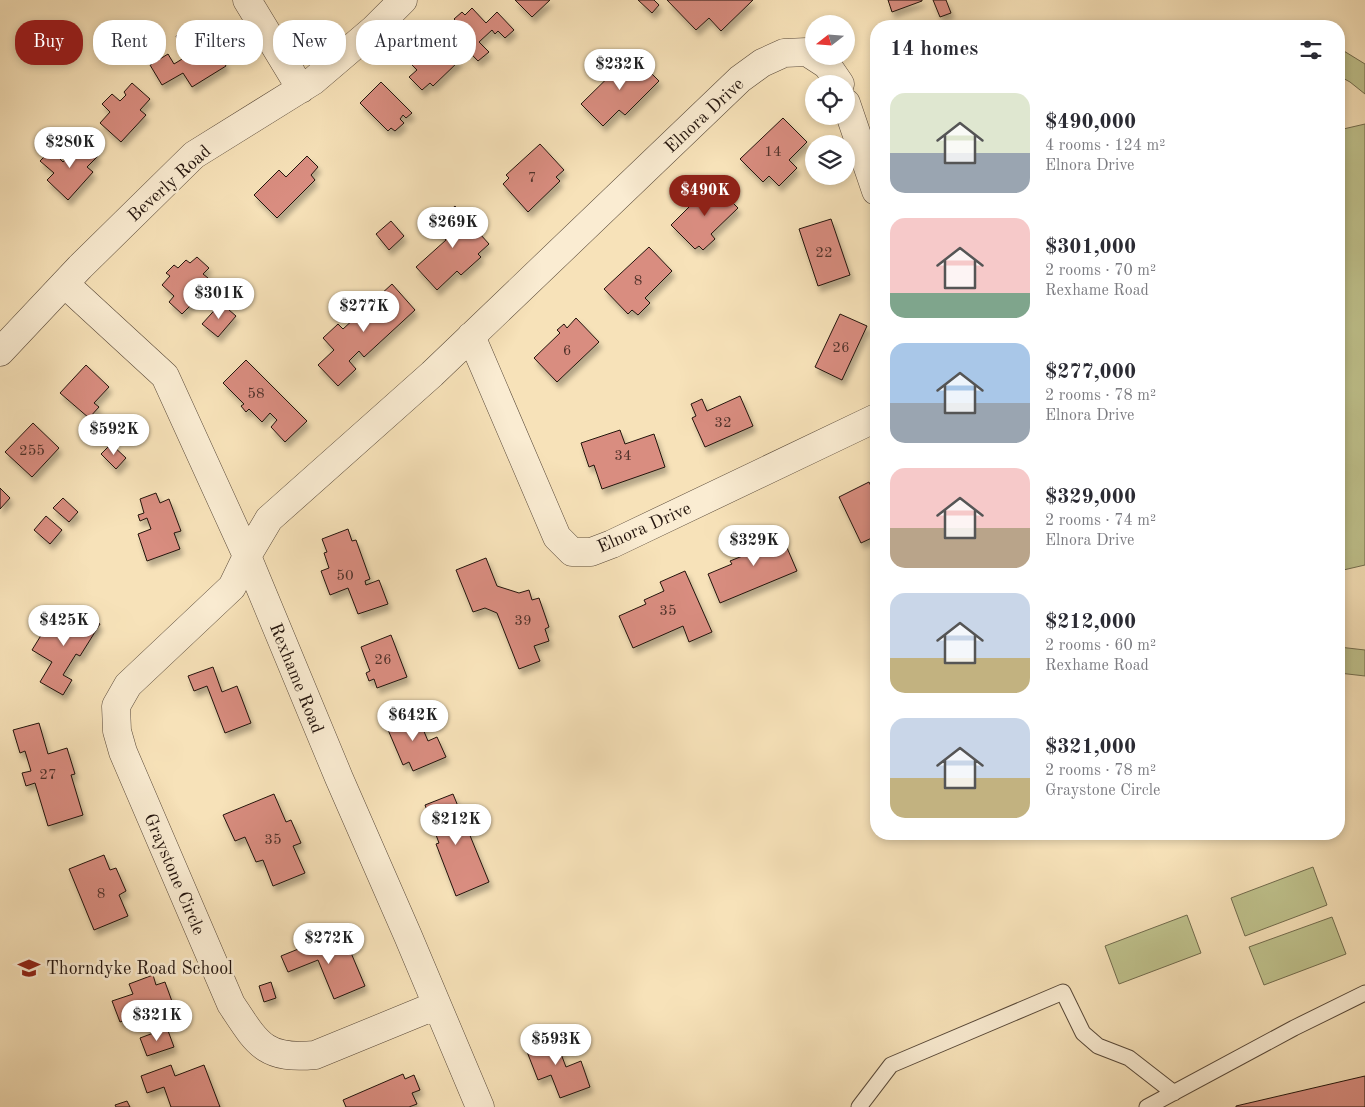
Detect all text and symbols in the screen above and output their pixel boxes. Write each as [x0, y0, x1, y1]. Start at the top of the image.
north arrow [805, 15, 855, 65]
map controls [805, 15, 855, 185]
chip: Buy [15, 20, 83, 65]
chip: Rent [93, 20, 166, 65]
chip: Filters [176, 20, 263, 65]
chip: New [273, 20, 346, 65]
chip: Apartment [356, 20, 476, 65]
icon: filters [1297, 36, 1325, 64]
text: 14 homes [890, 39, 978, 60]
pin: $232K [585, 48, 655, 91]
text: $232K [595, 57, 645, 73]
street label: Elnora Drive [662, 75, 748, 157]
button: locate [805, 75, 855, 125]
text: $490,000 [1045, 112, 1136, 133]
icon: home [930, 113, 990, 173]
pin: $280K [35, 126, 105, 169]
text: $280K [45, 135, 95, 151]
button: layers [805, 135, 855, 185]
text: 4 rooms · 124 m² [1045, 138, 1165, 154]
street label: Beverly Road [125, 142, 215, 225]
house number: 14 [764, 145, 782, 160]
text: Elnora Drive [1045, 158, 1134, 174]
house number: 7 [528, 171, 536, 186]
pin: $490K [670, 174, 740, 217]
text: $490K [680, 183, 730, 199]
pin: $269K [418, 206, 488, 249]
text: $269K [428, 215, 478, 231]
text: $301,000 [1045, 237, 1136, 258]
icon: home [930, 238, 990, 298]
house number: 22 [815, 246, 833, 261]
text: 2 rooms · 70 m² [1045, 263, 1156, 279]
house number: 8 [634, 274, 642, 289]
pin: $301K [184, 278, 254, 320]
text: Rexhame Road [1045, 283, 1149, 299]
text: $301K [194, 286, 244, 302]
pin: $277K [329, 290, 399, 333]
text: $277K [339, 299, 389, 315]
house number: 26 [832, 341, 850, 356]
house number: 6 [563, 344, 571, 359]
text: $277,000 [1045, 362, 1136, 383]
icon: home [930, 363, 990, 423]
house number: 58 [247, 387, 265, 402]
text: 2 rooms · 78 m² [1045, 388, 1156, 404]
text: Elnora Drive [1045, 408, 1134, 424]
pin: $592K [79, 414, 149, 456]
house number: 32 [714, 416, 732, 431]
text: $592K [89, 422, 139, 438]
house number: 255 [19, 444, 45, 459]
house number: 34 [614, 449, 632, 464]
text: $329,000 [1045, 487, 1136, 508]
icon: home [930, 488, 990, 548]
street label: Elnora Drive [595, 499, 694, 557]
text: 2 rooms · 74 m² [1045, 513, 1156, 529]
pin: $329K [719, 524, 789, 567]
text: $329K [729, 533, 779, 549]
text: Elnora Drive [1045, 533, 1134, 549]
house number: 50 [336, 569, 354, 584]
pin: $425K [29, 604, 99, 647]
house number: 35 [659, 604, 677, 619]
text: $212,000 [1045, 612, 1136, 633]
text: $425K [39, 613, 89, 629]
icon: home [930, 613, 990, 673]
house number: 39 [514, 614, 532, 629]
street label: Rexhame Road [266, 621, 326, 736]
text: 2 rooms · 60 m² [1045, 638, 1156, 654]
house number: 26 [374, 653, 392, 668]
text: Rexhame Road [1045, 658, 1149, 674]
pin: $642K [378, 700, 448, 742]
text: $642K [388, 708, 438, 724]
text: $321,000 [1045, 737, 1136, 758]
icon: home [930, 738, 990, 798]
text: 2 rooms · 78 m² [1045, 763, 1156, 779]
house number: 27 [39, 768, 57, 783]
text: Graystone Circle [1045, 783, 1160, 799]
pin: $212K [421, 804, 491, 846]
street label: Graystone Circle [140, 811, 208, 938]
text: $212K [431, 812, 481, 828]
house number: 35 [264, 833, 282, 848]
house number: 8 [97, 887, 105, 902]
pin: $272K [294, 922, 364, 965]
text: $272K [304, 931, 354, 947]
school or university icon: Thorndyke Road School [16, 955, 42, 981]
place label: Thorndyke Road School [46, 960, 233, 978]
pin: $321K [122, 1000, 192, 1042]
text: $321K [132, 1008, 182, 1024]
pin: $593K [521, 1024, 591, 1066]
text: $593K [531, 1032, 581, 1048]

